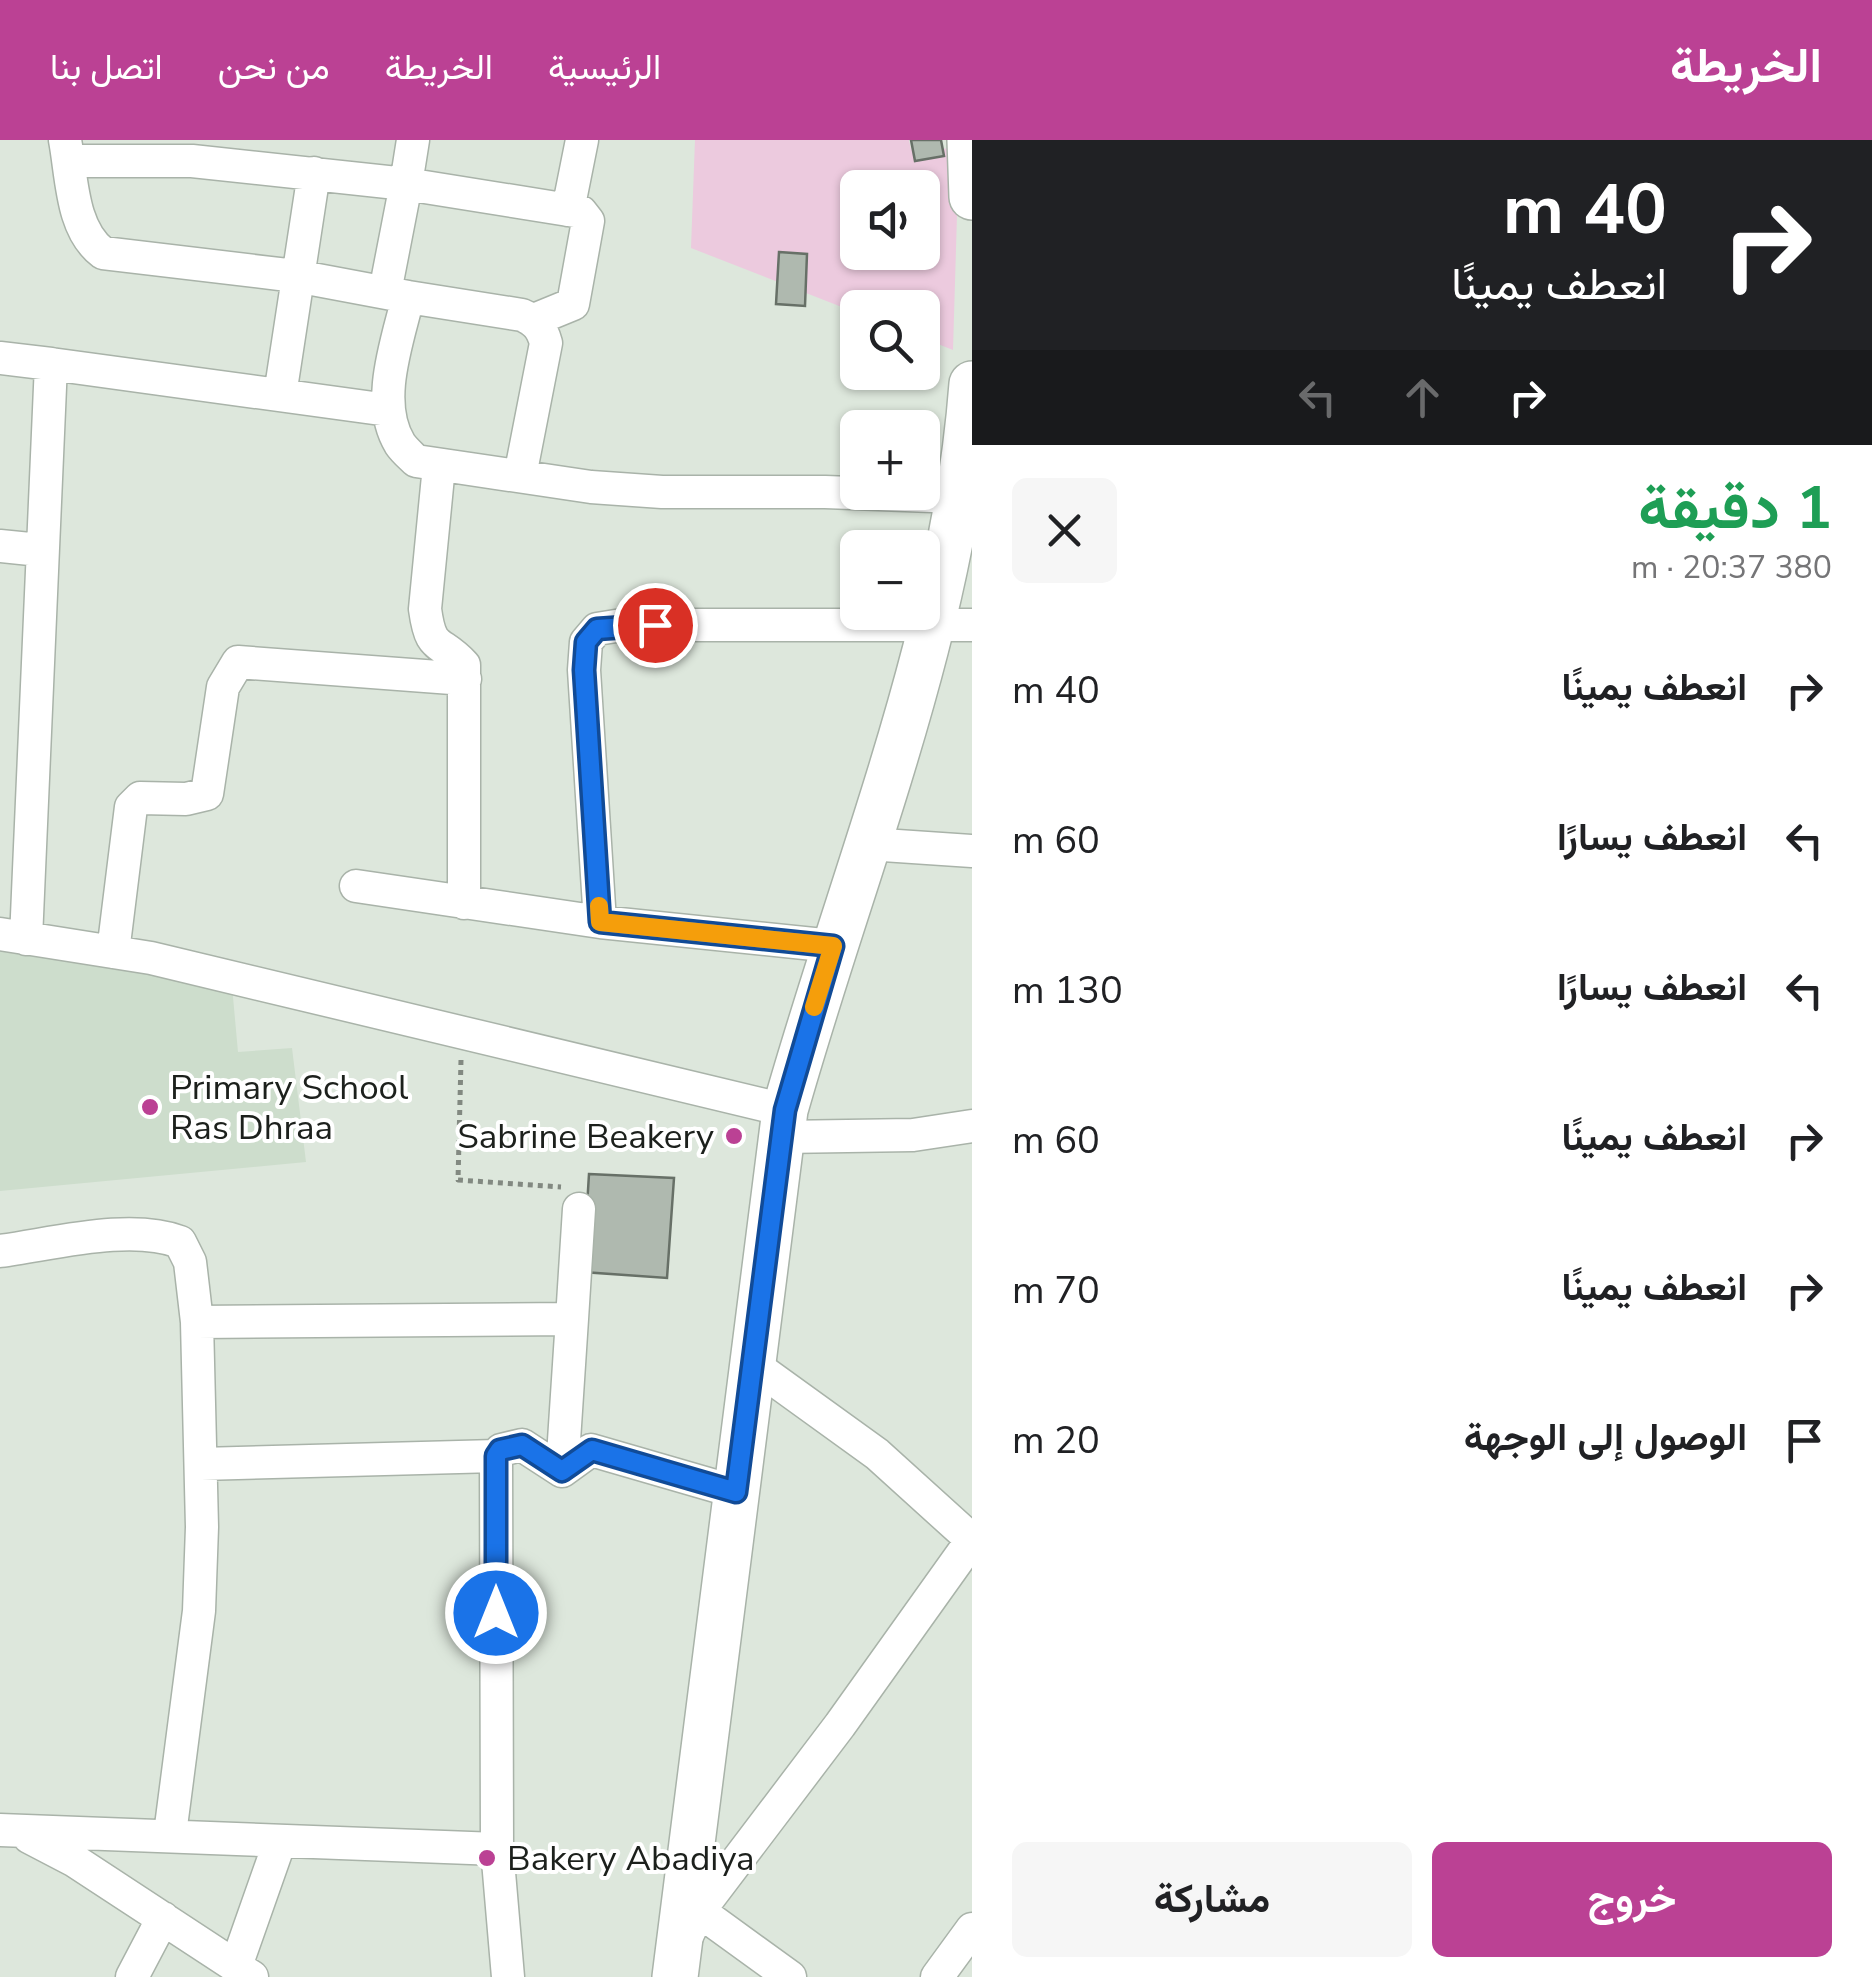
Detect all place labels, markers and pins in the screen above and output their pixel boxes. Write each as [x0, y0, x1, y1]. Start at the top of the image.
pin [613, 583, 698, 668]
place label: Primary School Ras Dhraa [170, 1064, 409, 1151]
marker: Primary School Ras Dhraa [139, 1096, 161, 1118]
place label: Sabrine Beakery [457, 1113, 714, 1160]
marker: Sabrine Beakery [723, 1125, 745, 1147]
place label: Bakery Abadiya [507, 1835, 755, 1882]
marker: Bakery Abadiya [476, 1847, 498, 1869]

